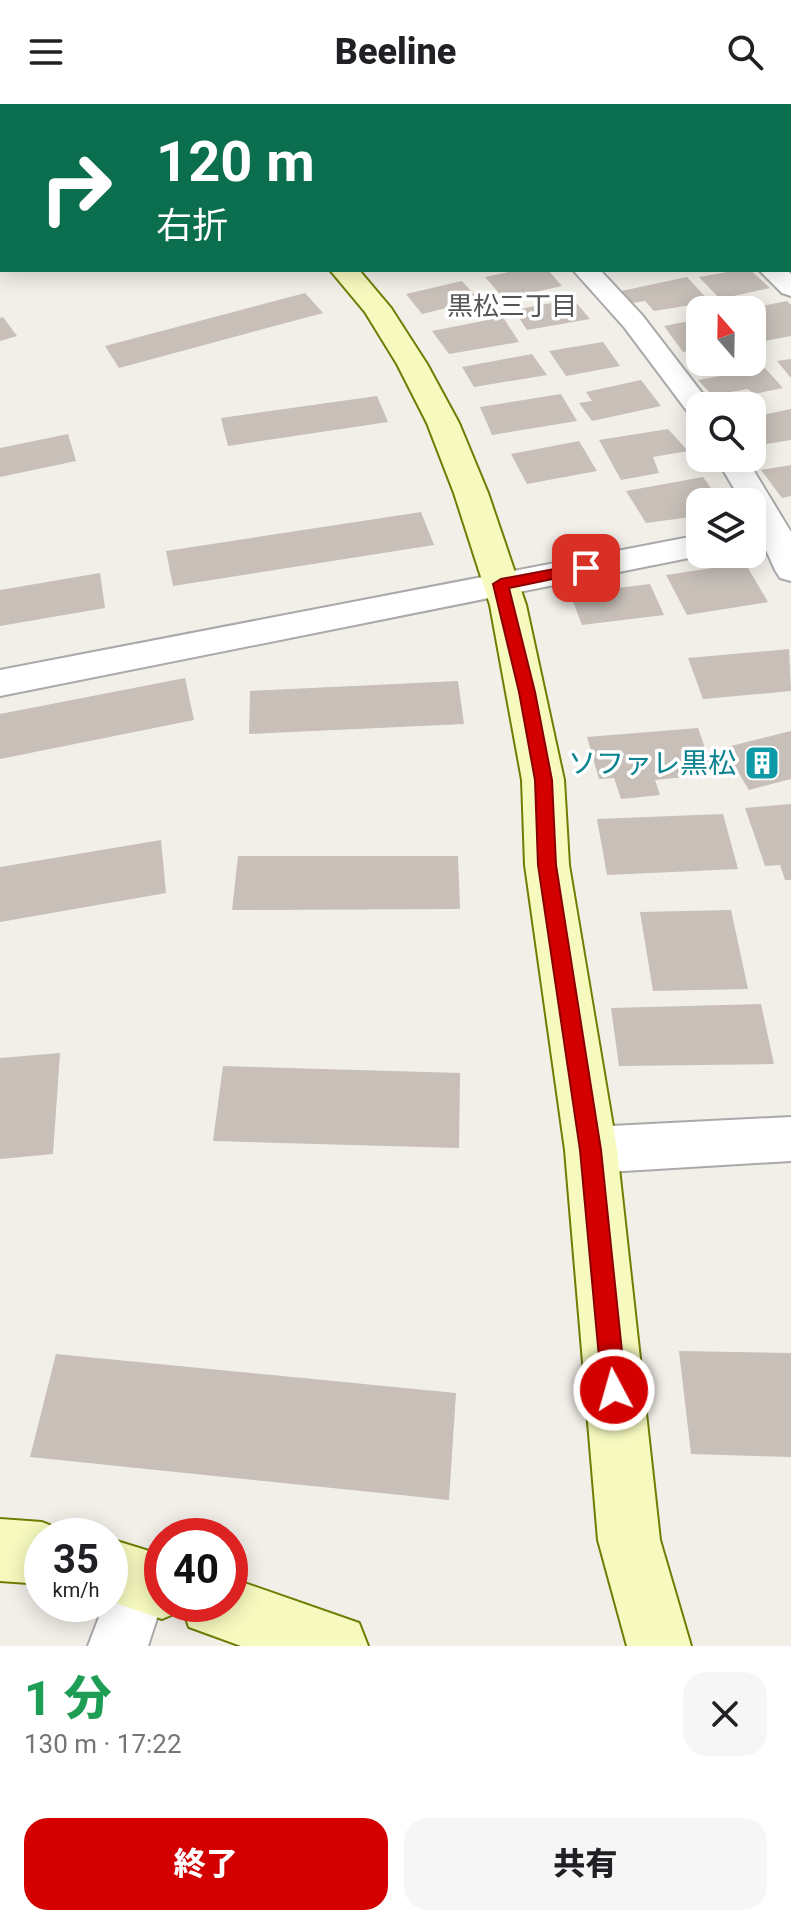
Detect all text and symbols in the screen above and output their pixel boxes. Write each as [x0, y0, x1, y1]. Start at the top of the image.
icon: menu [24, 30, 68, 74]
icon: search [723, 30, 767, 74]
text: Beeline [335, 31, 456, 73]
text: 120 m [156, 129, 315, 195]
icon: right [24, 136, 128, 240]
text: 右折 [156, 205, 228, 247]
district label: 黒松三丁目 [447, 291, 577, 321]
north arrow [686, 296, 766, 376]
map controls [686, 296, 766, 568]
button: search [686, 392, 766, 472]
button: layers [686, 488, 766, 568]
pin [552, 534, 620, 602]
icon: arrive [564, 546, 608, 590]
building icon: ソファレ黒松 [743, 744, 781, 782]
place label: ソファレ黒松 [568, 747, 736, 780]
position arrow [572, 1348, 656, 1432]
speed limit sign: 40 [144, 1518, 248, 1622]
text: 35 [53, 1536, 99, 1583]
text: km/h [53, 1578, 99, 1602]
text: 1 分 [24, 1670, 112, 1727]
button: close [683, 1672, 767, 1756]
text: 130 m · 17:22 [24, 1729, 182, 1759]
button: 終了 [24, 1818, 388, 1910]
button: 共有 [404, 1818, 767, 1910]

